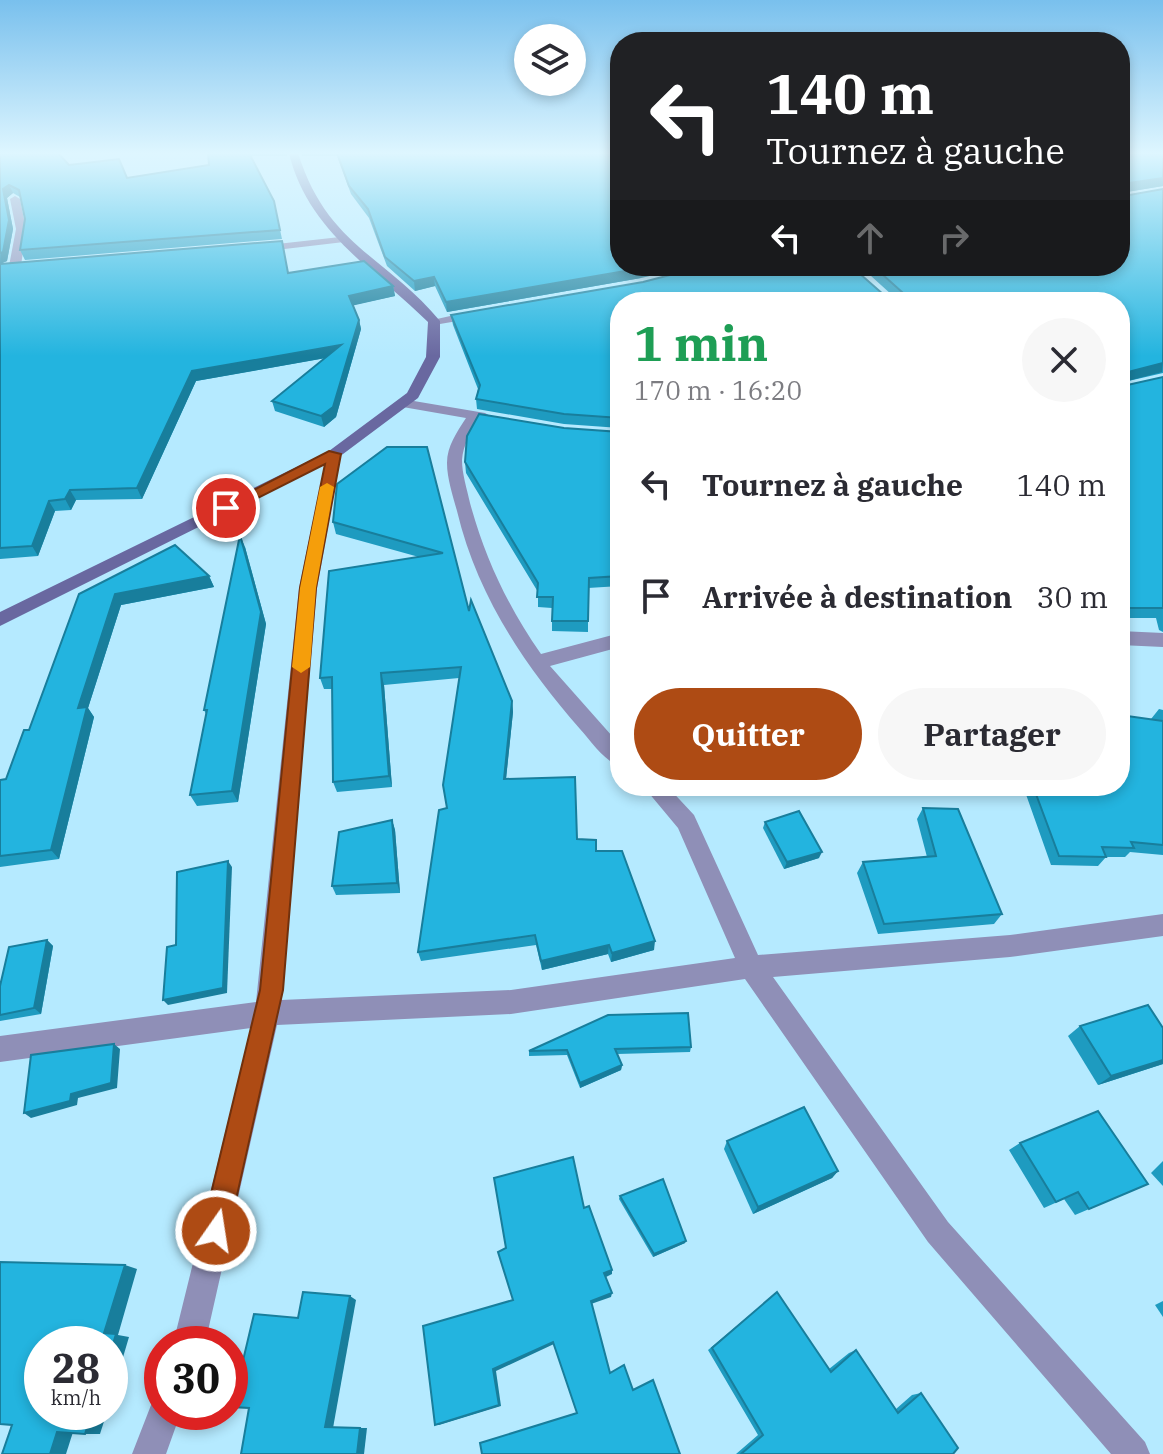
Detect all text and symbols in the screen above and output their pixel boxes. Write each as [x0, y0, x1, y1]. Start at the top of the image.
map controls [514, 24, 586, 96]
button: layers [514, 24, 586, 96]
text: 140 m [766, 57, 934, 129]
icon: left [634, 64, 738, 168]
text: Tournez à gauche [766, 127, 1065, 174]
icon: left [764, 216, 808, 260]
icon: ahead [848, 216, 892, 260]
icon: right [932, 216, 976, 260]
text: 1 min [634, 312, 768, 374]
button: close [1022, 318, 1106, 402]
text: 170 m · 16:20 [634, 373, 802, 407]
icon: left [634, 462, 678, 506]
text: Tournez à gauche [702, 465, 963, 504]
text: 140 m [1016, 465, 1106, 504]
pin [192, 474, 260, 542]
icon: arrive [204, 486, 248, 530]
icon: arrive [634, 574, 678, 618]
text: Arrivée à destination [702, 577, 1012, 616]
text: 30 m [1036, 577, 1108, 616]
button: Quitter [634, 688, 862, 780]
button: Partager [878, 688, 1106, 780]
position arrow [174, 1189, 258, 1273]
speed limit sign: 30 [144, 1326, 248, 1430]
text: 28 [52, 1342, 100, 1394]
text: km/h [51, 1384, 101, 1411]

